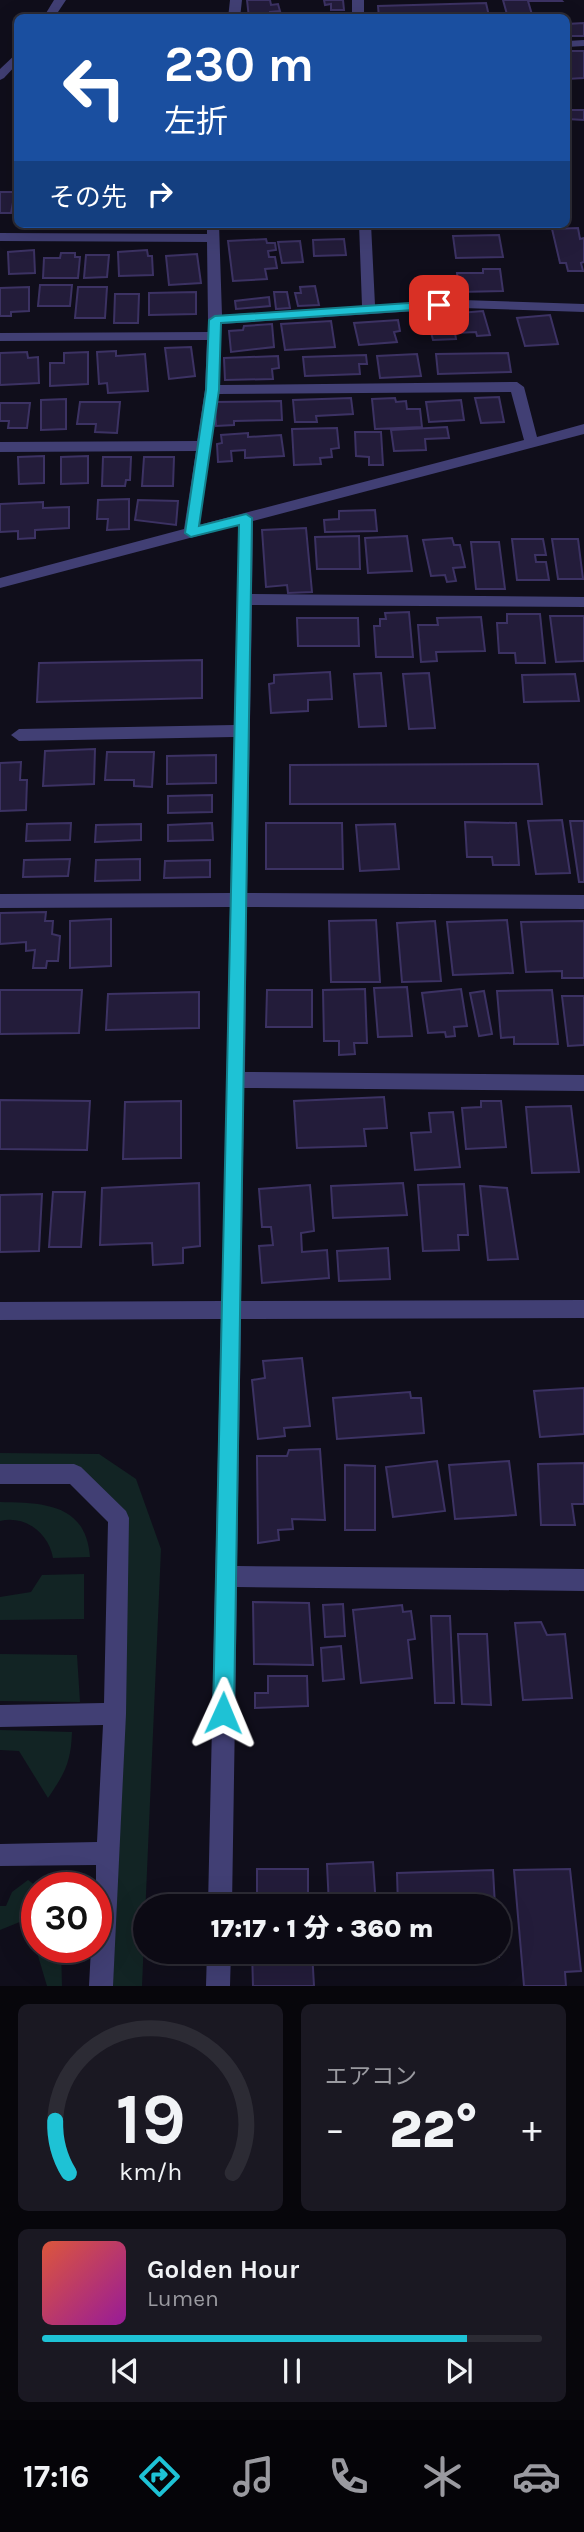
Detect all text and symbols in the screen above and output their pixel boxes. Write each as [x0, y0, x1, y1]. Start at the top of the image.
text: 230 m [164, 36, 314, 93]
icon: left [49, 42, 140, 133]
text: 左折 [164, 103, 228, 140]
icon: right [141, 175, 179, 213]
text: その先 [49, 182, 127, 213]
pin [409, 275, 469, 335]
icon: arrive [420, 286, 458, 324]
position arrow [186, 1676, 260, 1750]
speed limit sign: 30 [21, 1872, 112, 1963]
text: 17:17 · 1 分 · 360 m [211, 1913, 433, 1944]
text: エアコン [325, 2063, 417, 2090]
text: 19 [115, 2077, 186, 2162]
text: 22° [389, 2099, 478, 2160]
text: − [325, 2107, 345, 2152]
text: + [522, 2107, 542, 2152]
text: km/h [119, 2157, 182, 2186]
text: Golden Hour [147, 2254, 299, 2285]
text: Lumen [147, 2285, 219, 2312]
icon: previous [106, 2352, 144, 2390]
icon: pause [273, 2352, 311, 2390]
icon: next [440, 2352, 478, 2390]
icon: directions [135, 2452, 184, 2501]
icon: music [229, 2452, 278, 2501]
icon: phone [324, 2452, 373, 2501]
icon: climate [418, 2452, 467, 2501]
icon: car [512, 2452, 561, 2501]
text: 17:16 [23, 2458, 89, 2495]

